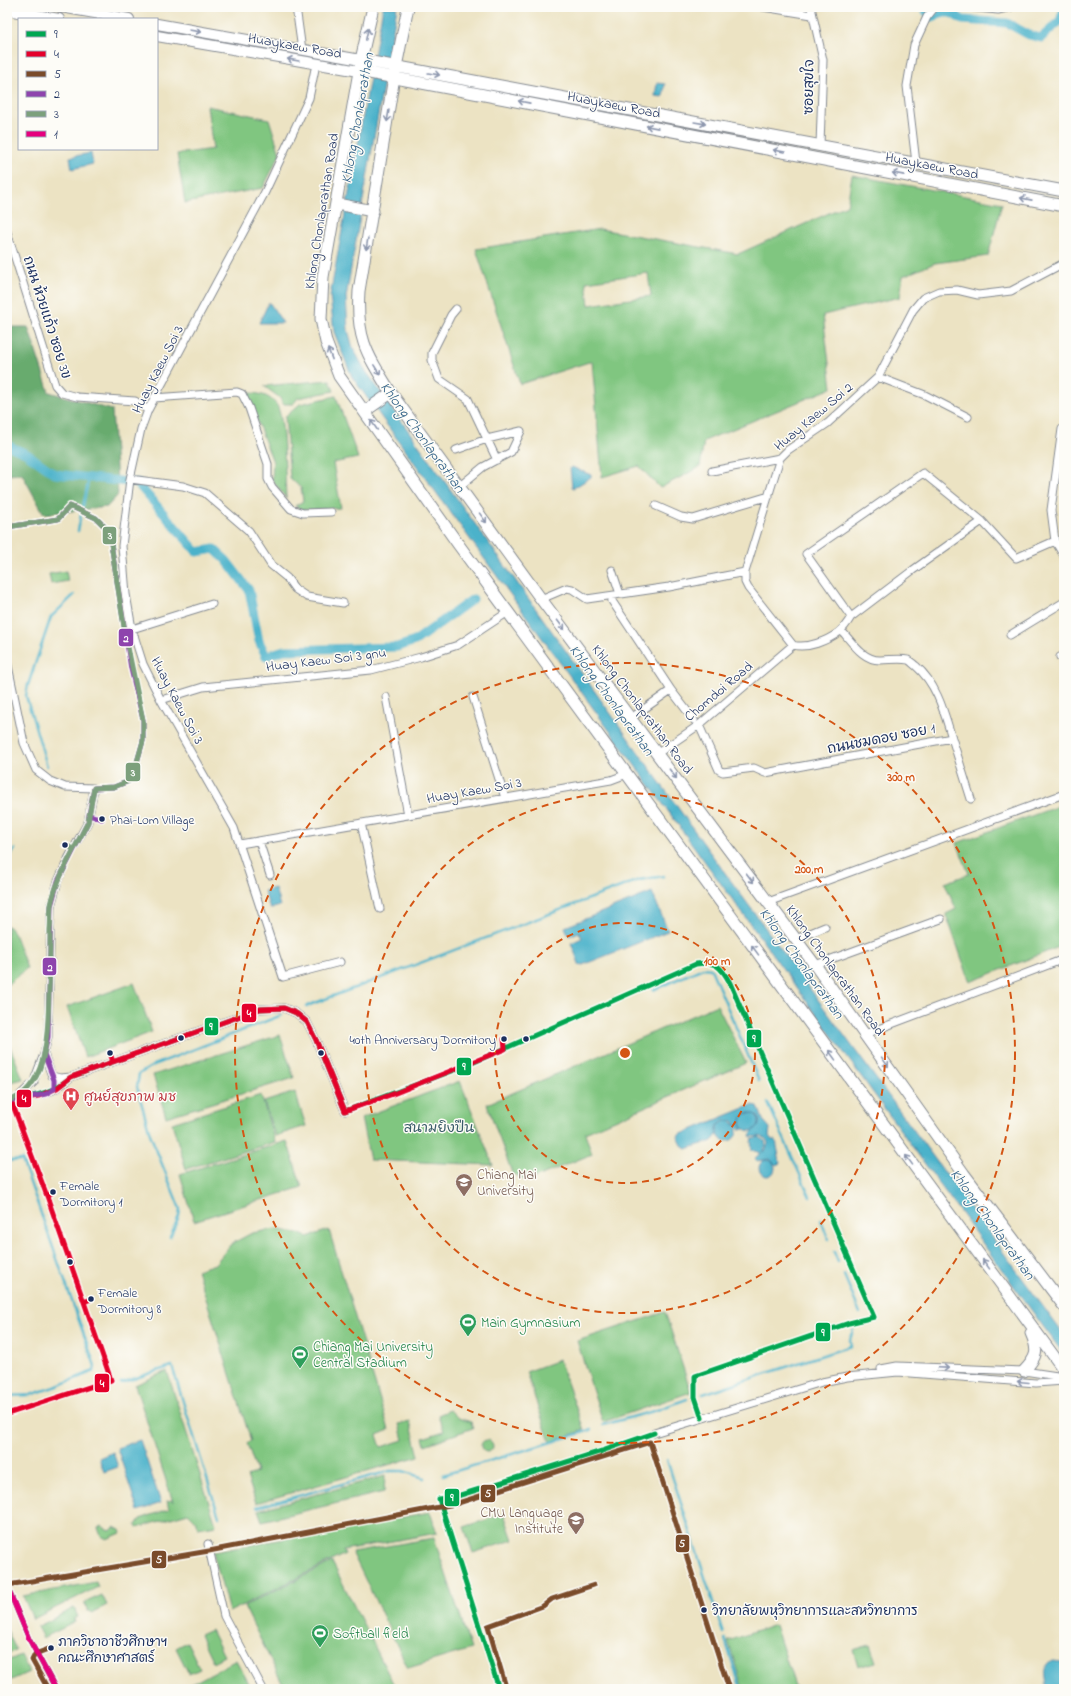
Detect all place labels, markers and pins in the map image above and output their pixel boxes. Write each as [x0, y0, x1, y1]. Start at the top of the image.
place label: Phai-Lom Village [110, 811, 194, 831]
marker: Phai-Lom Village [97, 814, 107, 824]
unlabelled marker [60, 840, 70, 850]
place label: 40th Anniversary Dormitory [350, 1031, 496, 1051]
unlabelled marker [176, 1033, 186, 1043]
marker: 40th Anniversary Dormitory [499, 1034, 509, 1044]
unlabelled marker [521, 1034, 531, 1044]
centre of rings [618, 1046, 632, 1060]
unlabelled marker [105, 1048, 115, 1058]
unlabelled marker [316, 1048, 326, 1058]
hospital icon: ศูนย์สุขภาพ มช [61, 1086, 81, 1111]
place label: ศูนย์สุขภาพ มช [84, 1087, 176, 1108]
place label: Chiang Mai University [477, 1165, 537, 1203]
school or university icon: Chiang Mai University [454, 1172, 474, 1197]
place label: Female Dormitory 1 [59, 1177, 123, 1213]
marker: Female Dormitory 1 [48, 1187, 58, 1197]
unlabelled marker [65, 1257, 75, 1267]
place label: Female Dormitory 8 [97, 1284, 161, 1320]
marker: Female Dormitory 8 [86, 1294, 96, 1304]
sports icon: Main Gymnasium [458, 1312, 478, 1337]
place label: Main Gymnasium [481, 1313, 580, 1335]
place label: Chiang Mai University Central Stadium [313, 1337, 433, 1374]
sports icon: Chiang Mai University Central Stadium [290, 1344, 310, 1369]
place label: CMU Language Institute [480, 1503, 564, 1540]
school or university icon: CMU Language Institute [566, 1510, 586, 1535]
place label: วิทยาลัยพหุวิทยาการและสหวิทยาการ [712, 1602, 918, 1621]
marker: วิทยาลัยพหุวิทยาการและสหวิทยาการ [699, 1605, 709, 1615]
sports icon: Softball field [310, 1623, 330, 1648]
place label: Softball field [333, 1624, 409, 1645]
place label: ภาควิชาอาชีวศึกษาฯ คณะศึกษาศาสตร์ [58, 1633, 168, 1668]
marker: ภาควิชาอาชีวศึกษาฯ คณะศึกษาศาสตร์ [46, 1643, 56, 1653]

